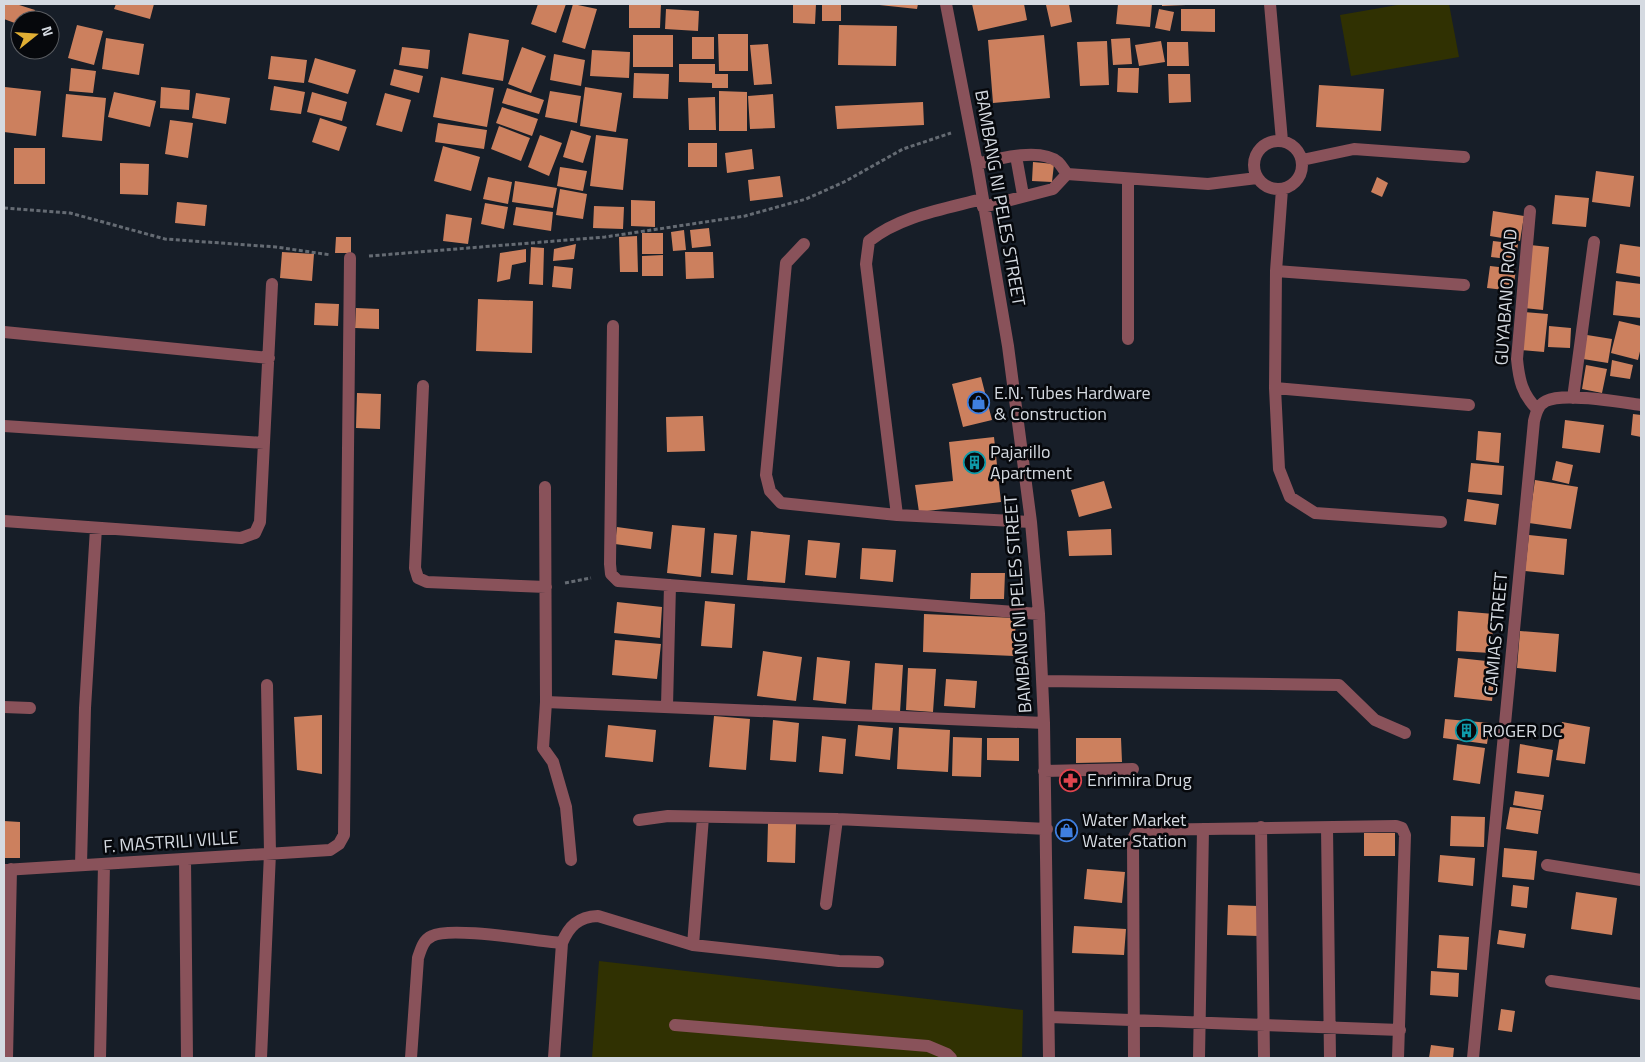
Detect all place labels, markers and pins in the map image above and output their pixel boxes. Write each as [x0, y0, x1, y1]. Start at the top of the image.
place label: E.N. Tubes Hardware & Construction [994, 379, 1151, 427]
shop icon: E.N. Tubes Hardware & Construction [966, 391, 990, 415]
place label: Pajarillo Apartment [990, 438, 1073, 486]
building icon: Pajarillo Apartment [962, 450, 986, 474]
place label: ROGER DC [1482, 717, 1563, 744]
building icon: ROGER DC [1454, 719, 1478, 743]
place label: Enrimira Drug [1087, 766, 1192, 793]
pharmacy icon: Enrimira Drug [1059, 768, 1083, 792]
place label: Water Market Water Station [1082, 806, 1187, 854]
shop icon: Water Market Water Station [1054, 818, 1078, 842]

